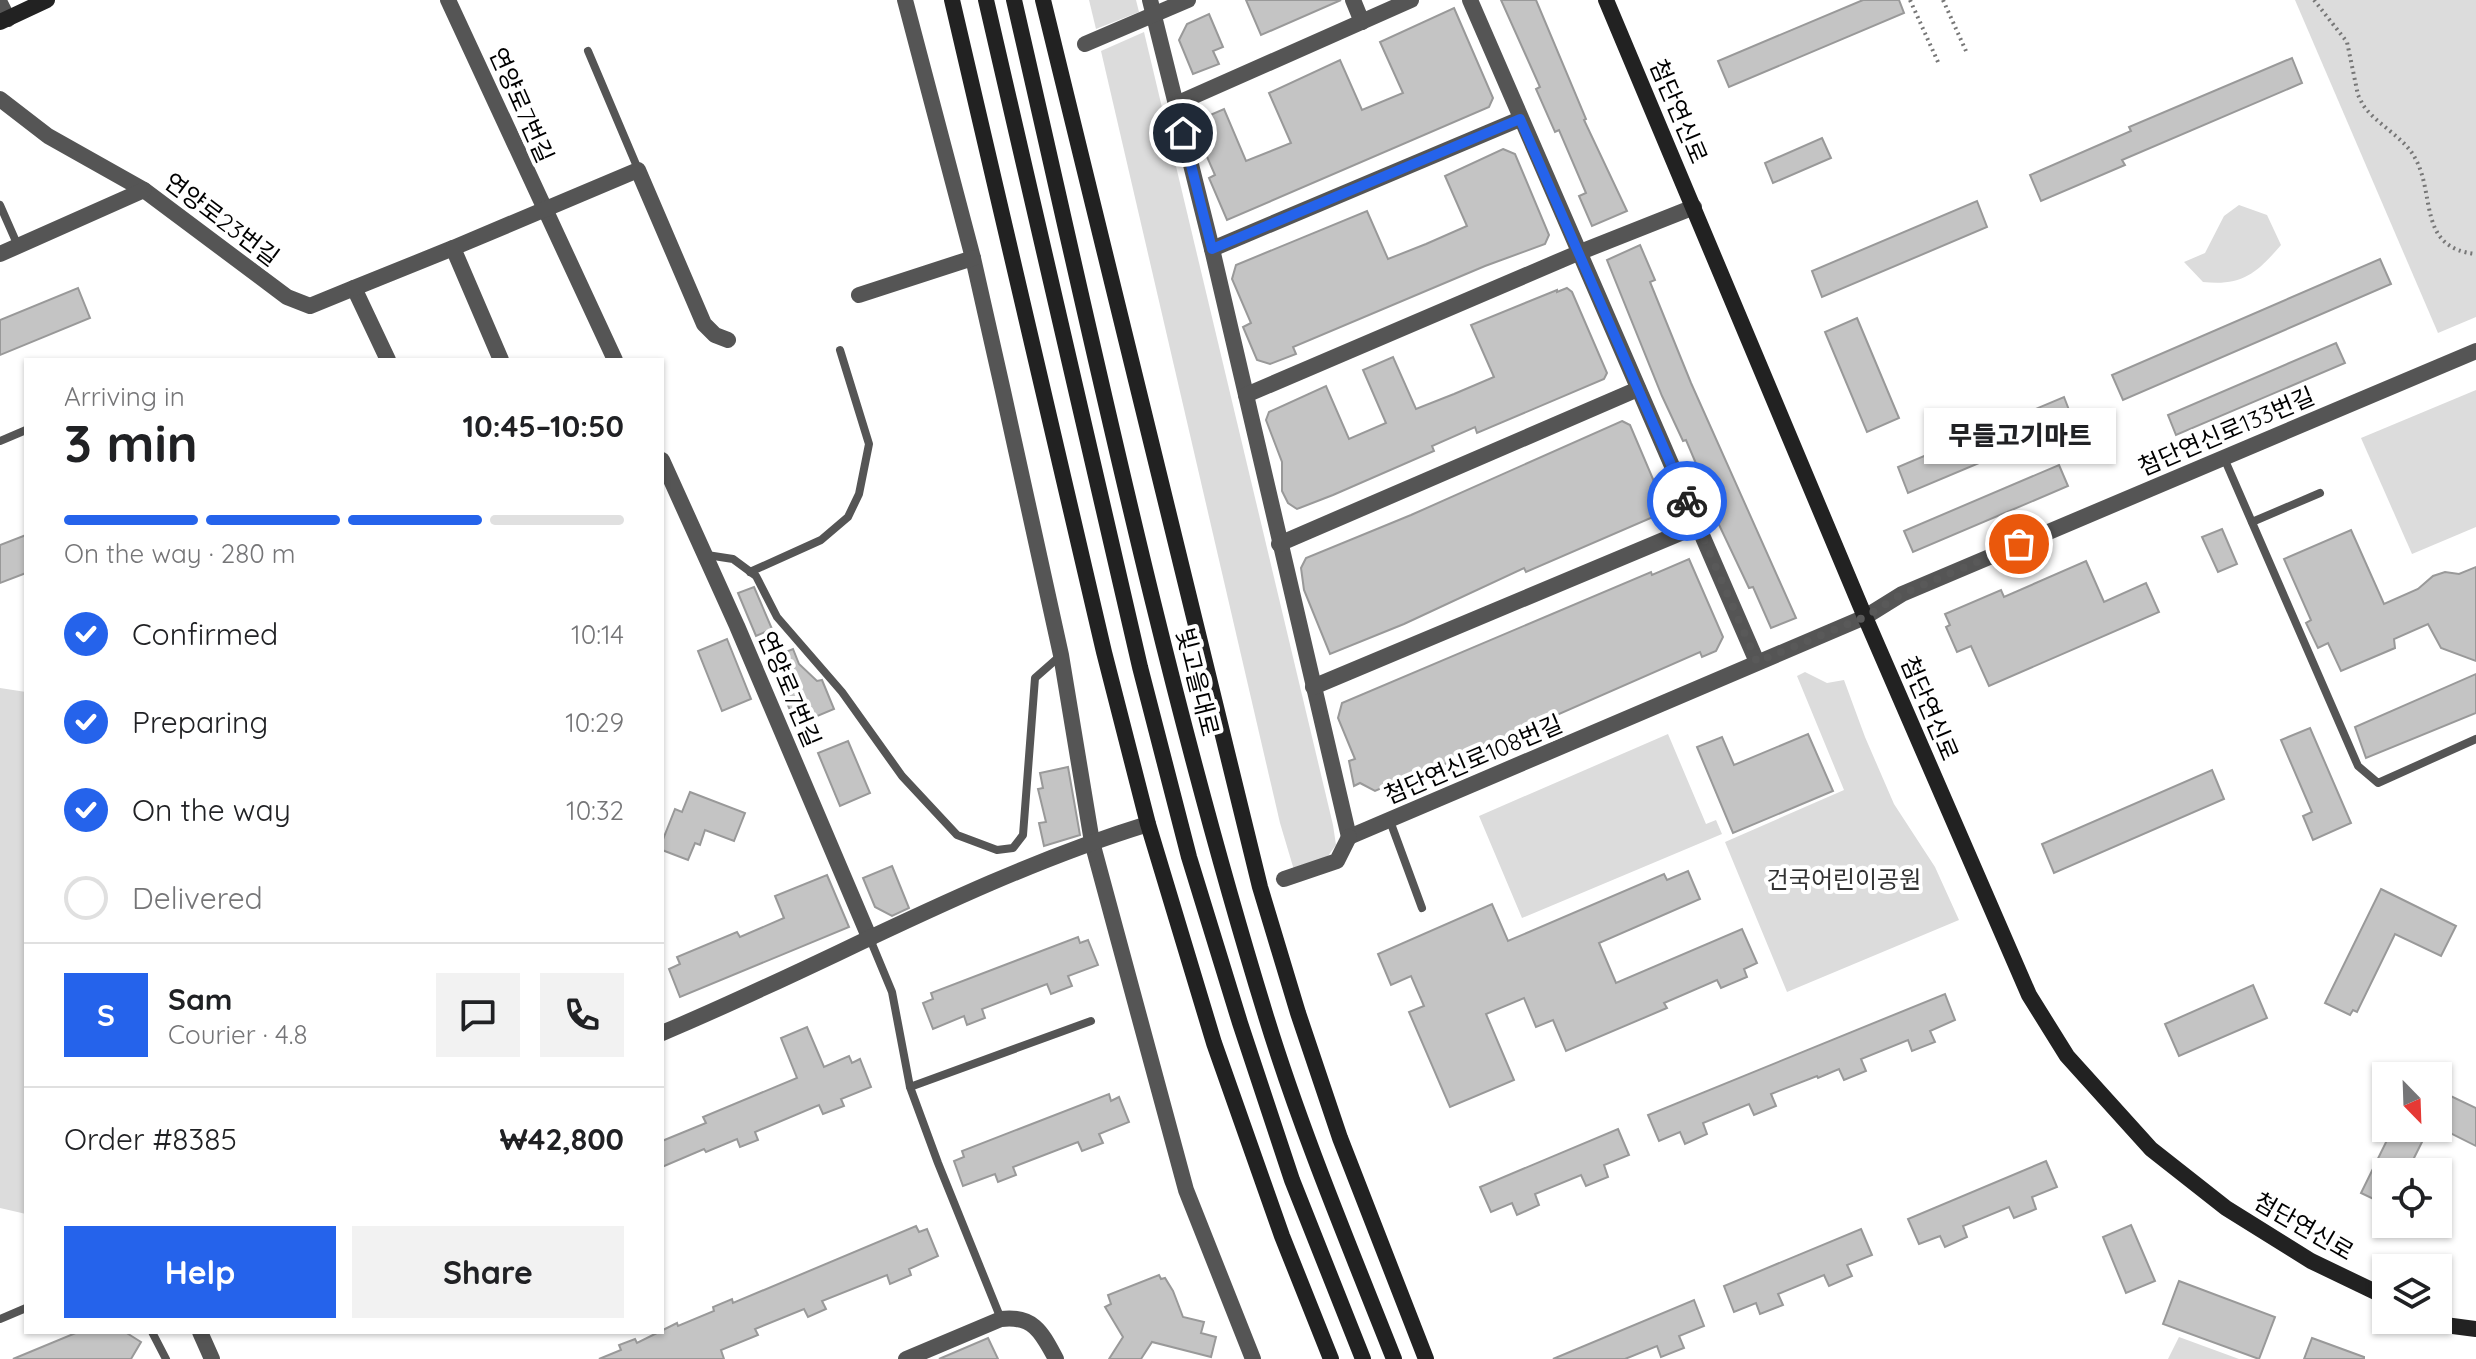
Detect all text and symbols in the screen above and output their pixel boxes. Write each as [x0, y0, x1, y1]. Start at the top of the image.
street label: 연양로7번길 [483, 43, 561, 167]
street label: 첨단연신로 [1644, 54, 1714, 168]
pin [1149, 99, 1217, 167]
icon: home [1161, 111, 1205, 155]
street label: 연양로23번길 [159, 166, 285, 272]
text: Arriving in [64, 380, 185, 413]
street label: 첨단연신로133번길 [2133, 380, 2319, 482]
text: 10:45–10:50 [463, 407, 624, 445]
callout: 무들고기마트 [1923, 408, 2115, 464]
text: 3 min [64, 410, 198, 475]
text: 무들고기마트 [1948, 419, 2092, 452]
courier [1647, 461, 1727, 541]
icon: bike [1665, 479, 1709, 523]
pin [1985, 510, 2053, 578]
icon: bag [1997, 522, 2041, 566]
text: On the way · 280 m [64, 537, 296, 570]
icon: check [64, 612, 108, 656]
text: Confirmed [132, 615, 278, 653]
text: 10:14 [571, 618, 624, 651]
street label: 빛고을대로 [1170, 625, 1226, 739]
street label: 연양로7번길 [752, 627, 828, 751]
street label: 첨단연신로 [1895, 651, 1965, 765]
icon: check [64, 700, 108, 744]
text: Preparing [132, 703, 268, 741]
text: 10:29 [565, 706, 624, 739]
street label: 첨단연신로108번길 [1379, 708, 1567, 810]
icon: check [64, 788, 108, 832]
text: On the way [132, 791, 291, 829]
text: 10:32 [566, 794, 624, 827]
park label: 건국어린이공원 [1767, 864, 1921, 894]
text: Delivered [132, 879, 263, 917]
button: chat [436, 973, 520, 1057]
button: phone [540, 973, 624, 1057]
text: Sam [168, 980, 232, 1018]
text: S [97, 996, 115, 1034]
text: Courier · 4.8 [168, 1018, 307, 1051]
north arrow [2372, 1062, 2452, 1142]
map controls [2372, 1062, 2452, 1334]
text: Order #8385 [64, 1120, 237, 1158]
text: ₩42,800 [499, 1120, 624, 1158]
button: locate [2372, 1158, 2452, 1238]
street label: 첨단연신로 [2249, 1185, 2359, 1267]
button: Help [64, 1226, 336, 1318]
button: Share [352, 1226, 624, 1318]
button: layers [2372, 1254, 2452, 1334]

